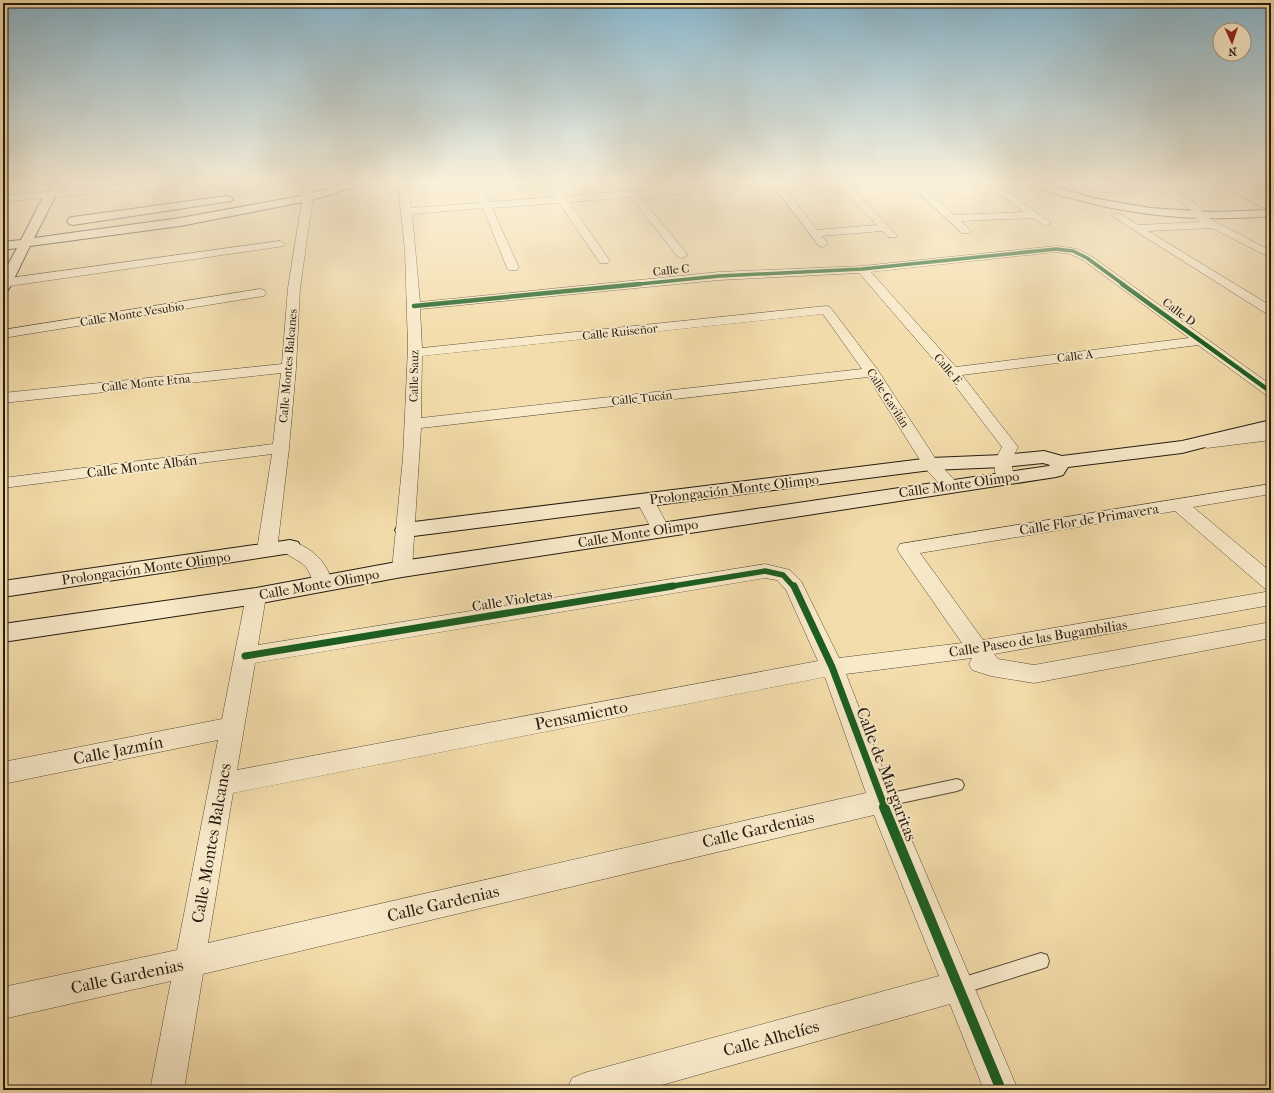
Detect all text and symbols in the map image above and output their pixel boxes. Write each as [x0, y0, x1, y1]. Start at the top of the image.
north arrow [1212, 22, 1252, 62]
text: N [1227, 45, 1237, 58]
street label: Calle C [652, 261, 690, 279]
street label: Calle D [1160, 295, 1198, 329]
street label: Calle Monte Vesubio [79, 299, 185, 329]
street label: Calle Montes Balcanes [276, 308, 300, 424]
street label: Calle Ruiseñor [582, 321, 659, 343]
street label: Calle A [1056, 347, 1094, 365]
street label: Calle Sauz [407, 349, 421, 402]
street label: Calle E [931, 351, 965, 387]
street label: Calle Gavilán [864, 366, 912, 430]
street label: Calle Monte Etna [101, 371, 192, 395]
street label: Calle Tucán [611, 388, 673, 408]
street label: Calle Monte Albán [86, 451, 198, 482]
street label: Calle Monte Olimpo [898, 468, 1020, 501]
street label: Prolongación Monte Olimpo [648, 471, 820, 508]
street label: Calle Flor de Primavera [1018, 500, 1160, 539]
street label: Calle Monte Olimpo [577, 516, 699, 551]
street label: Prolongación Monte Olimpo [60, 548, 232, 589]
street label: Calle Monte Olimpo [258, 566, 380, 603]
street label: Calle Violetas [471, 586, 553, 615]
street label: Calle Paseo de las Bugambilias [948, 616, 1128, 661]
street label: Pensamiento [533, 696, 629, 734]
street label: Calle de Margaritas [852, 704, 922, 844]
street label: Calle Jazmín [71, 731, 165, 769]
street label: Calle Montes Balcanes [187, 762, 235, 924]
street label: Calle Gardenias [700, 806, 816, 852]
street label: Calle Gardenias [385, 880, 501, 926]
street label: Calle Gardenias [69, 954, 185, 998]
street label: Calle Alhelíes [721, 1016, 821, 1060]

